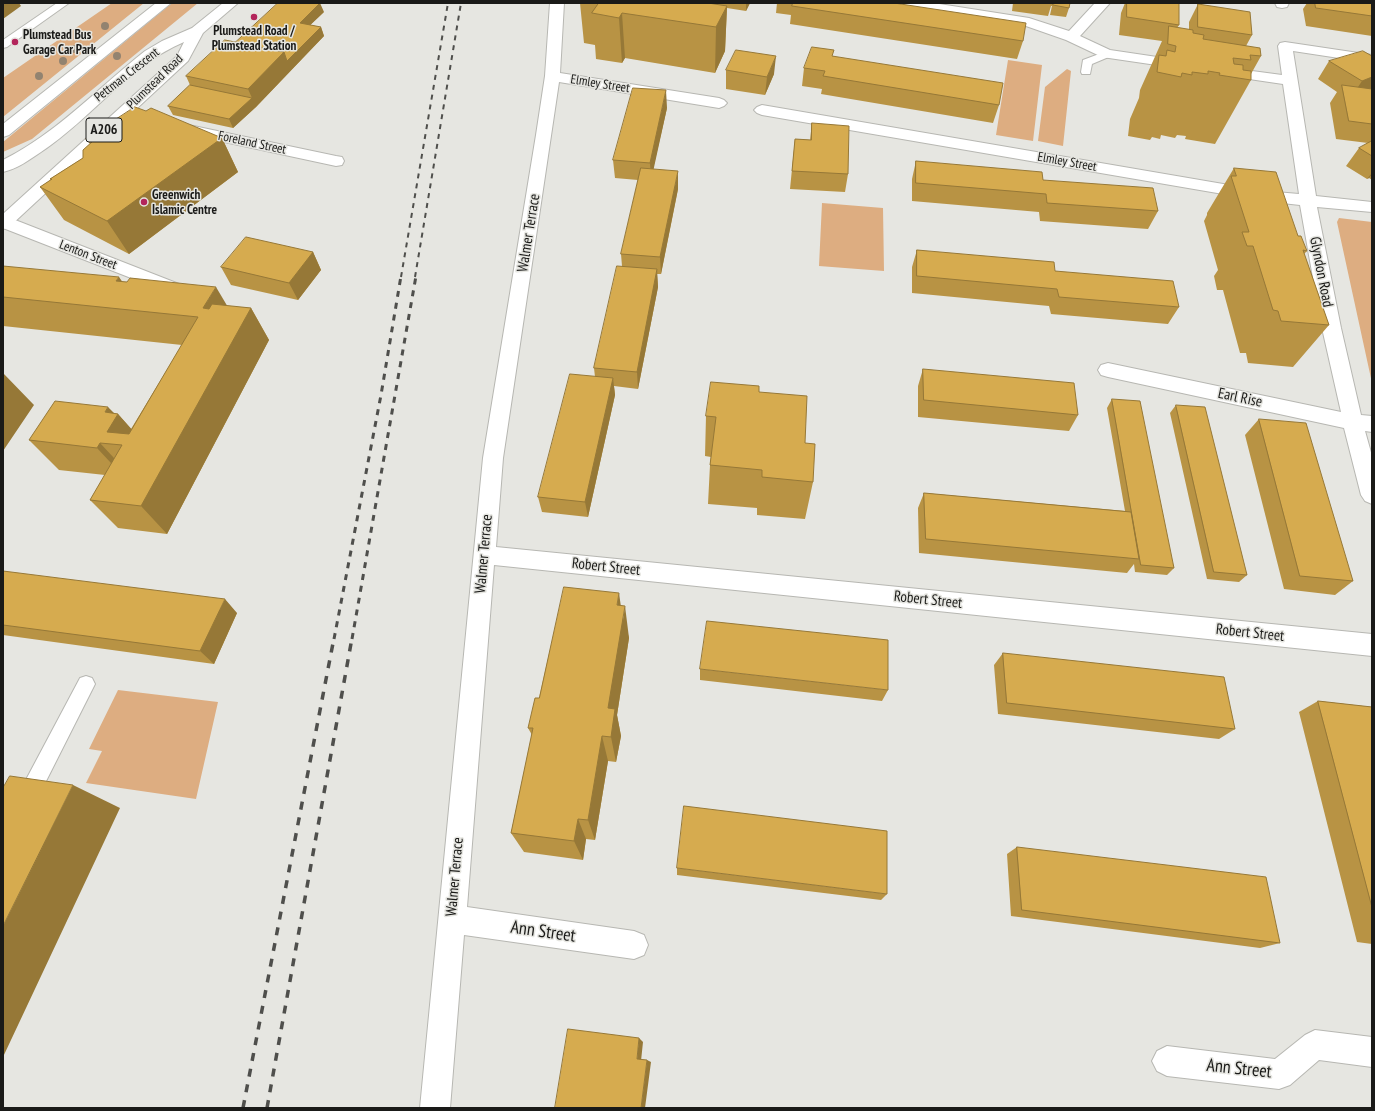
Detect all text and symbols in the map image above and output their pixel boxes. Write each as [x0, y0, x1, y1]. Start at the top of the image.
marker: Plumstead Road / Plumstead Station [249, 12, 259, 22]
place label: Plumstead Road / Plumstead Station [212, 23, 296, 54]
place label: Plumstead Bus Garage Car Park [23, 27, 96, 58]
marker: Plumstead Bus Garage Car Park [10, 37, 20, 47]
street label: Pettman Crescent [91, 45, 163, 105]
street label: Plumstead Road [124, 51, 186, 113]
street label: Elmley Street [569, 72, 631, 96]
road number: A206 [86, 118, 122, 142]
street label: Foreland Street [217, 128, 287, 158]
street label: Elmley Street [1036, 149, 1098, 175]
place label: Greenwich Islamic Centre [152, 187, 217, 218]
street label: Walmer Terrace [514, 192, 544, 274]
marker: Greenwich Islamic Centre [139, 197, 149, 207]
street label: Glyndon Road [1305, 235, 1337, 309]
street label: Lenton Street [57, 237, 119, 273]
street label: Earl Rise [1216, 385, 1264, 411]
street label: Walmer Terrace [472, 514, 496, 594]
street label: Robert Street [571, 554, 641, 580]
street label: Robert Street [893, 587, 963, 613]
street label: Robert Street [1215, 620, 1285, 646]
street label: Walmer Terrace [443, 837, 467, 917]
street label: Ann Street [509, 917, 577, 947]
street label: Ann Street [1205, 1055, 1273, 1083]

